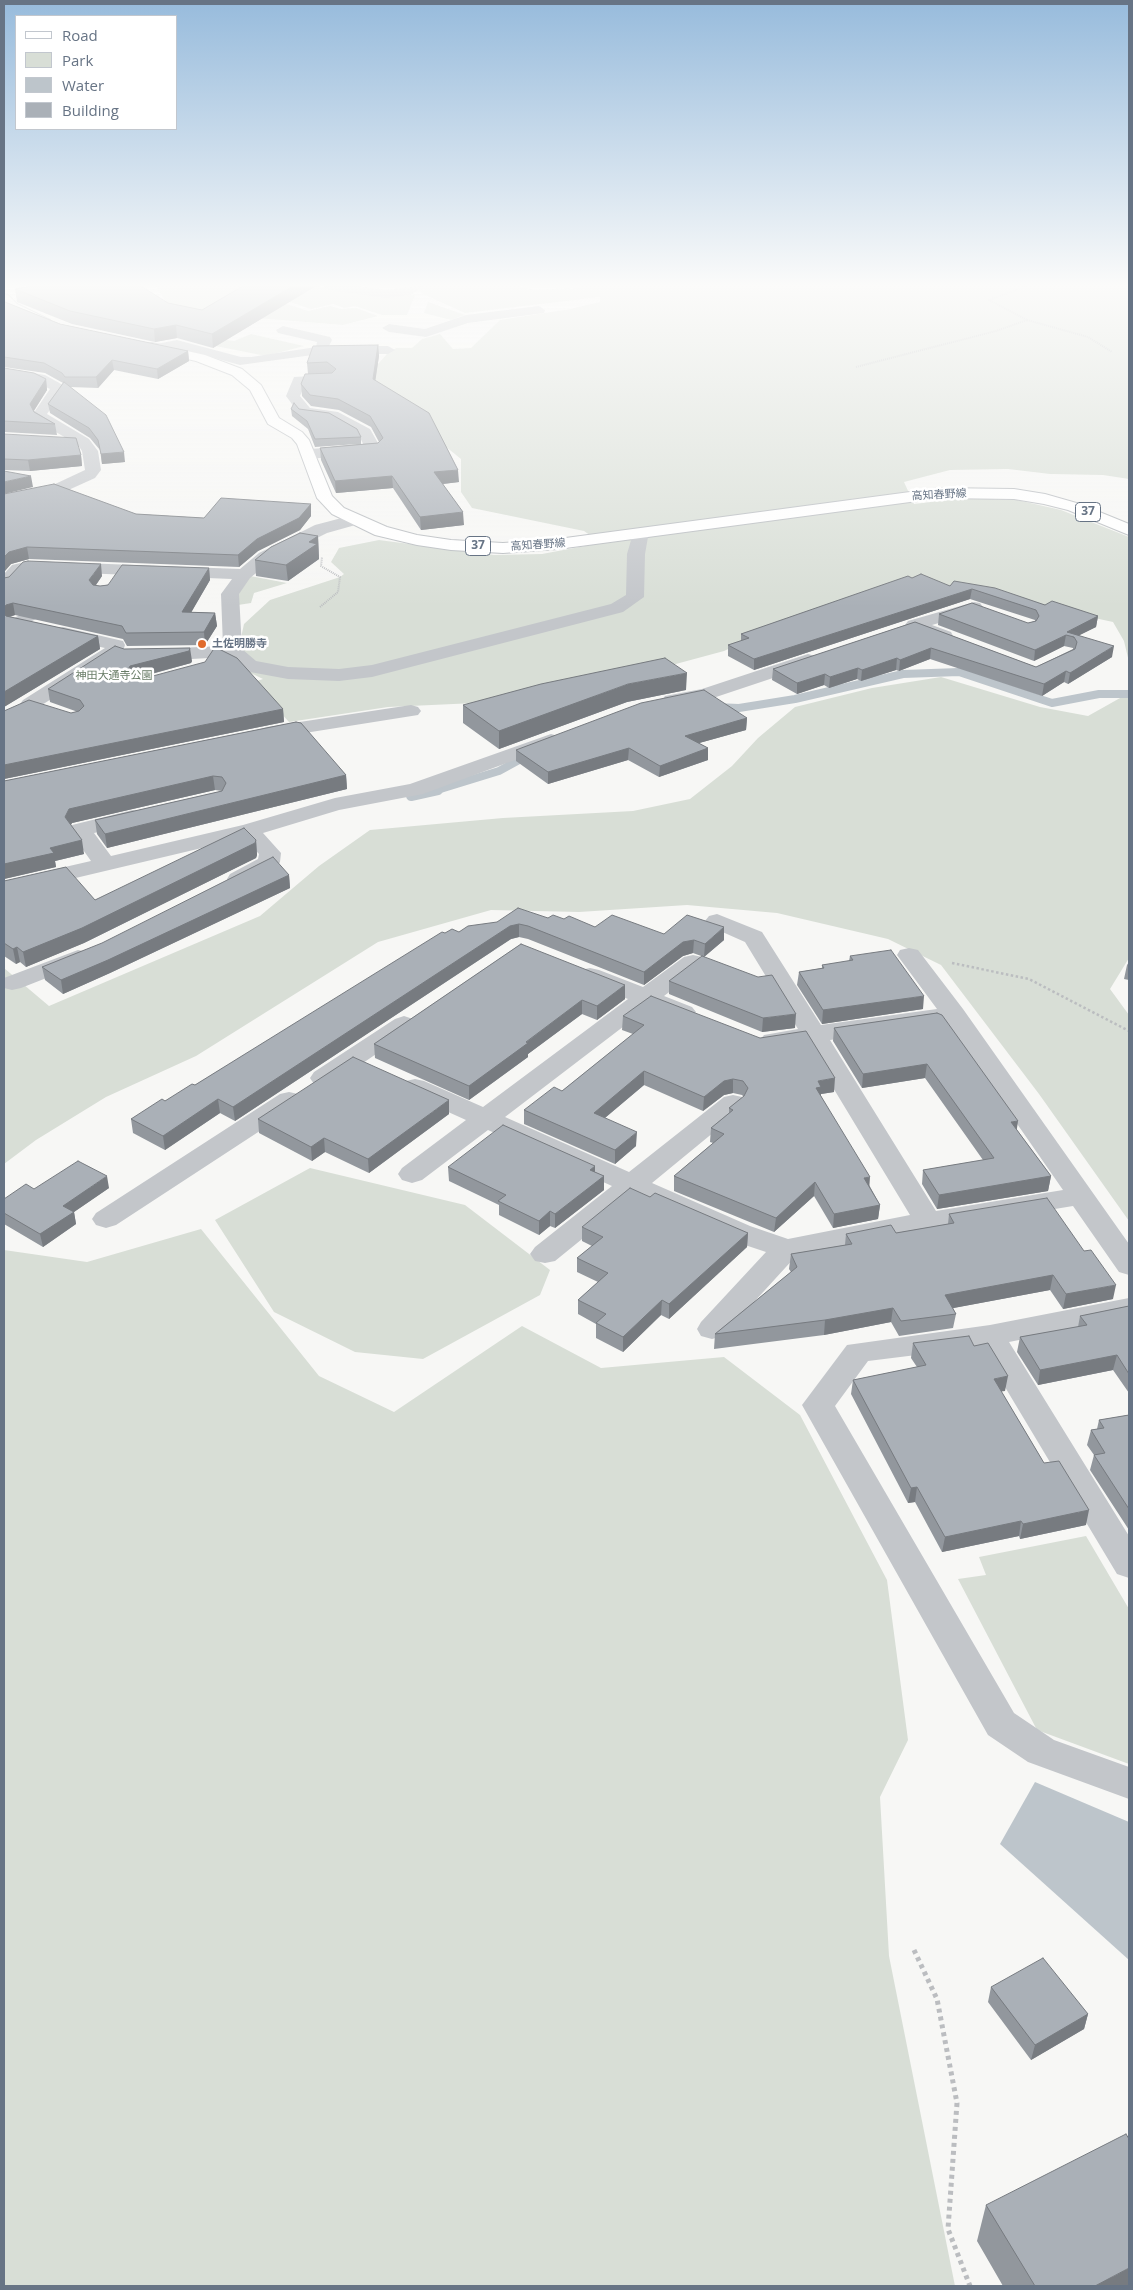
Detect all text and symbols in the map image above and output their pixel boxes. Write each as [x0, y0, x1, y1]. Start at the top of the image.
legend [15, 15, 178, 130]
text: Road [62, 25, 98, 45]
text: Park [62, 50, 93, 70]
text: Water [62, 75, 104, 95]
text: Building [62, 100, 119, 120]
street label: 高知春野線 [911, 487, 967, 503]
road number: 37 [1076, 502, 1100, 522]
road number: 37 [466, 536, 490, 556]
street label: 高知春野線 [510, 536, 566, 554]
place label: 土佐明勝寺 [212, 637, 267, 651]
marker: 土佐明勝寺 [196, 638, 208, 650]
park label: 神田大通寺公園 [76, 669, 152, 683]

